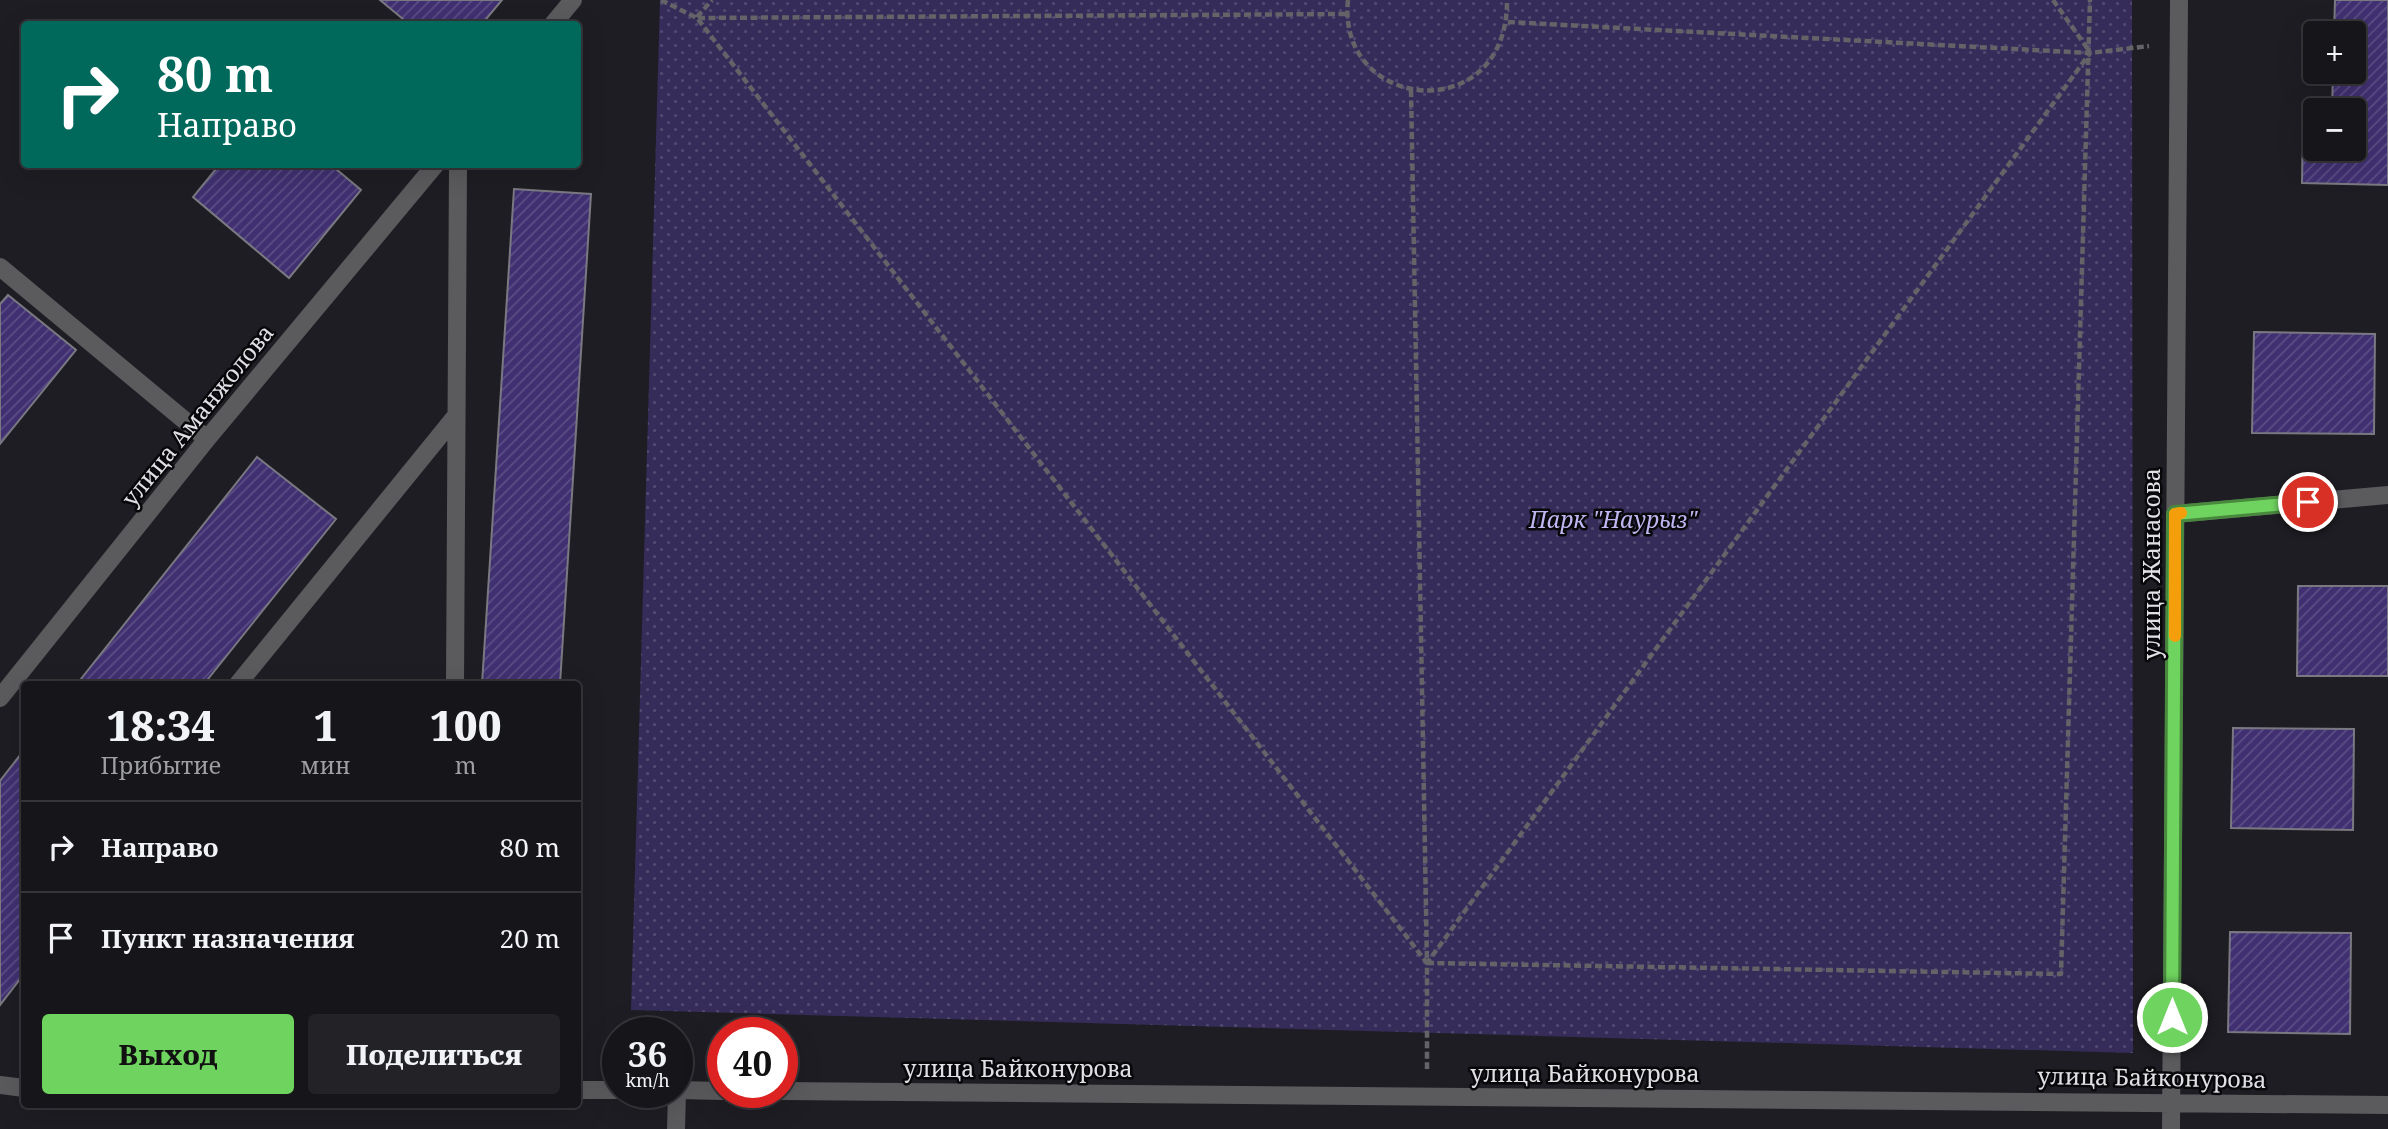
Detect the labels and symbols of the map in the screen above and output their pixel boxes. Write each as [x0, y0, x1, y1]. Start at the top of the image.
street label: улица Аманжолова [114, 317, 280, 513]
street label: улица Жанасова [2135, 468, 2167, 660]
pin [2278, 472, 2338, 532]
park label: Парк "Наурыз" [1528, 503, 1699, 535]
position arrow [2135, 980, 2209, 1054]
speed limit sign: 40 [707, 1017, 798, 1108]
street label: улица Байконурова [903, 1052, 1133, 1084]
street label: улица Байконурова [1470, 1057, 1700, 1089]
street label: улица Байконурова [2037, 1059, 2267, 1095]

